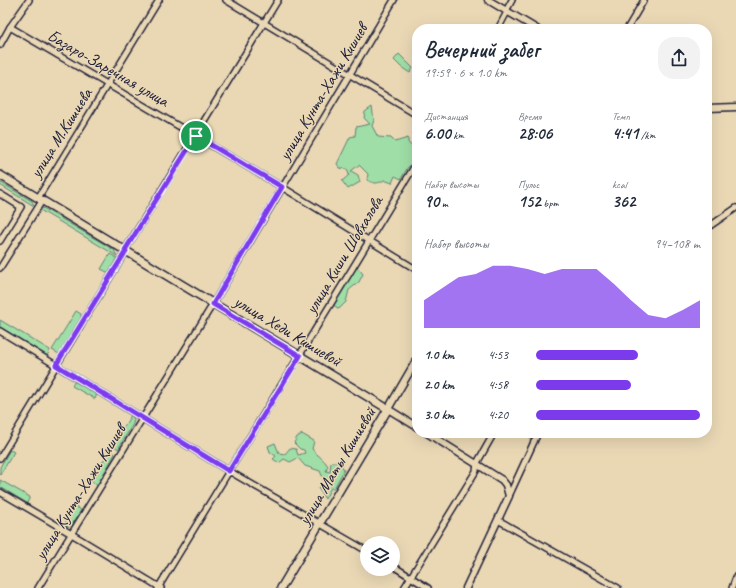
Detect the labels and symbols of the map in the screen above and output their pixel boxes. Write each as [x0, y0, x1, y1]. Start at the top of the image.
street label: улица Кунта-Хажи Кишиев [273, 17, 374, 165]
street label: Базаро-Заречная улица [43, 25, 174, 113]
street label: улица М.Кишиева [25, 83, 98, 182]
pin [179, 119, 213, 153]
street label: улица Киши Шовхалова [300, 191, 388, 319]
street label: улица Хеди Кишиевой [230, 290, 346, 372]
street label: улица Маты Кишиевой [293, 403, 381, 530]
street label: улица Кунта-Хажи Кишиев [29, 417, 132, 564]

